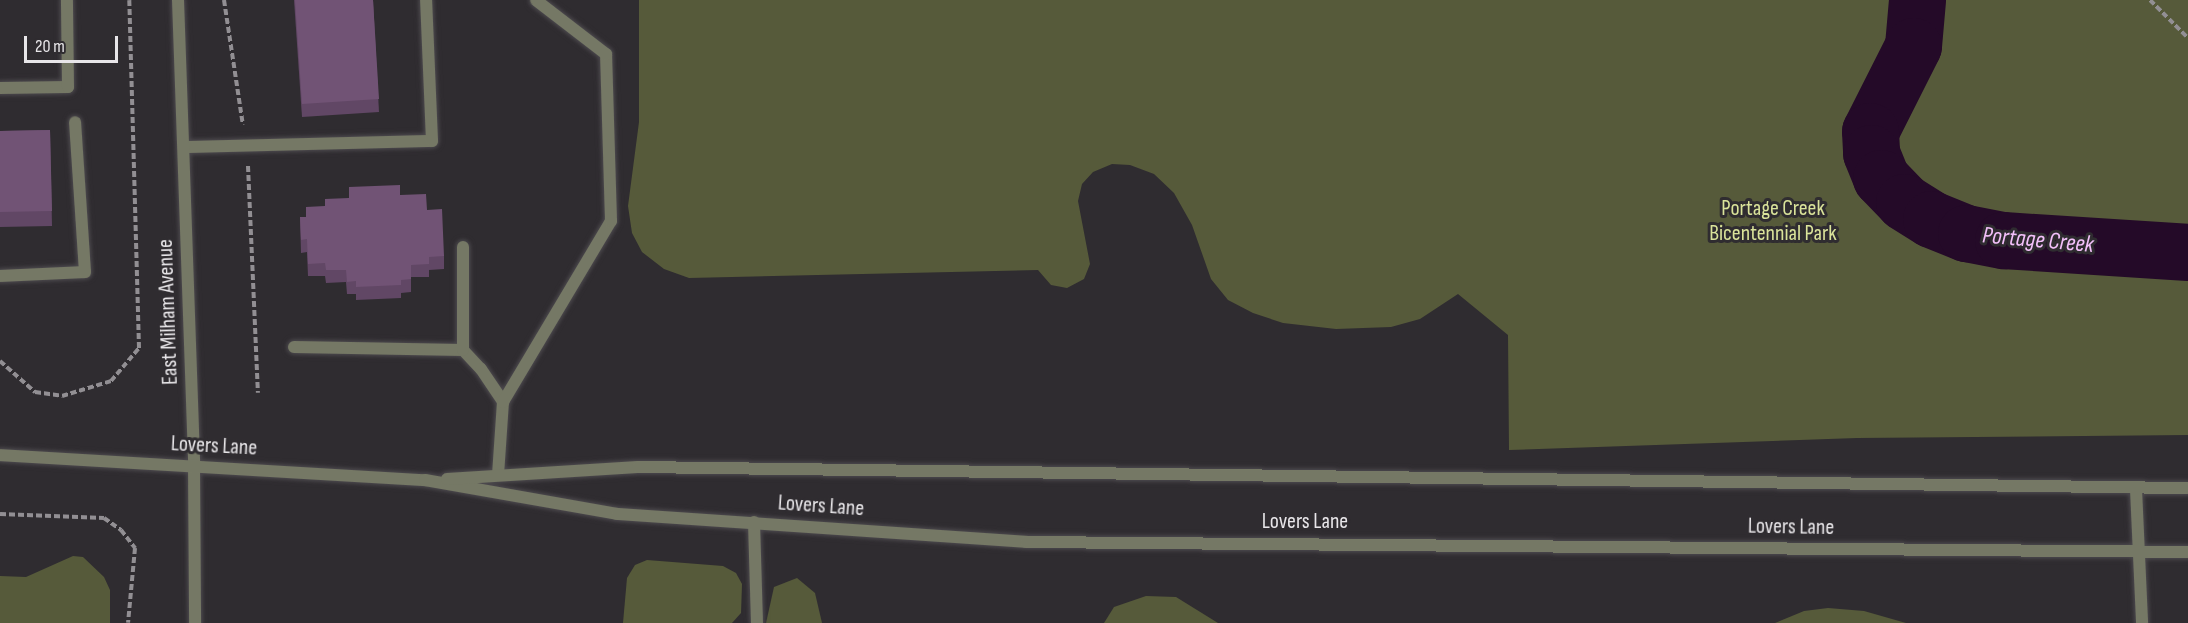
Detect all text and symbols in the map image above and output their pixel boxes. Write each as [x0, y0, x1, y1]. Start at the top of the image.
scale bar [27, 24, 122, 62]
text: 20 m [35, 36, 65, 57]
park label: Portage Creek Bicentennial Park [1709, 195, 1837, 246]
water label: Portage Creek [1981, 221, 2095, 259]
street label: East Milham Avenue [152, 239, 184, 385]
street label: Lovers Lane [170, 431, 258, 461]
street label: Lovers Lane [777, 490, 865, 522]
street label: Lovers Lane [1262, 509, 1348, 535]
street label: Lovers Lane [1748, 513, 1834, 541]

